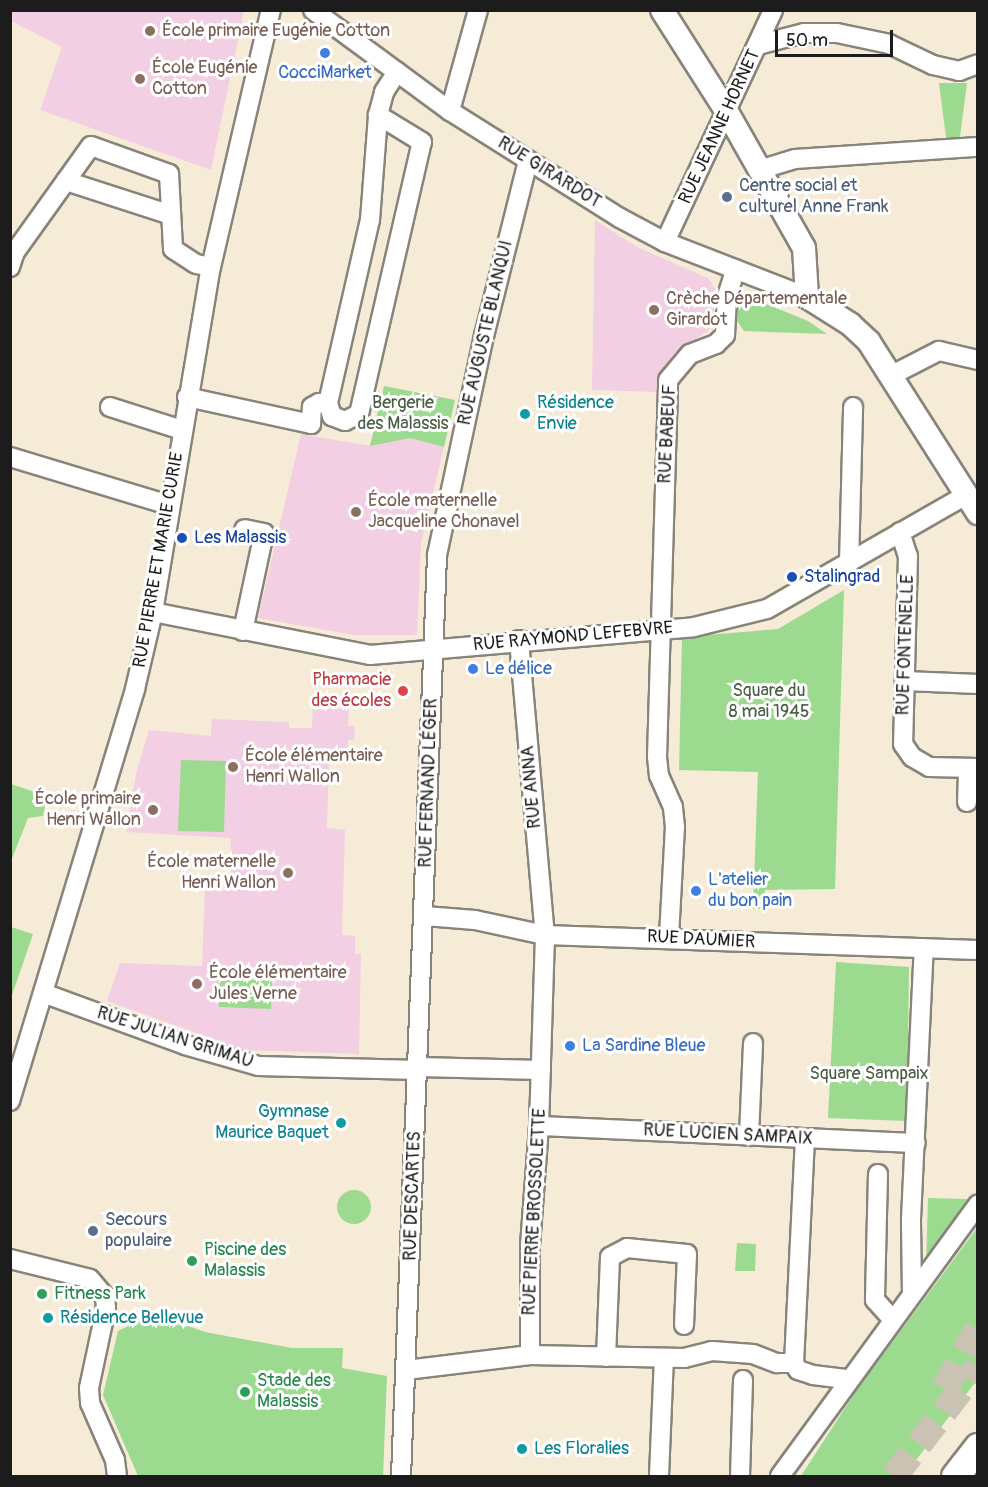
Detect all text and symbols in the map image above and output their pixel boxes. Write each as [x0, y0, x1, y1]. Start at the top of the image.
scale bar [778, 18, 896, 56]
place label: École primaire Eugénie Cotton [162, 20, 390, 42]
marker: École primaire Eugénie Cotton [143, 24, 157, 38]
text: 50 m [786, 29, 828, 52]
marker: CocciMarket [318, 46, 332, 60]
street label: RUE JEANNE HORNET [675, 46, 765, 208]
place label: École Eugénie Cotton [152, 58, 257, 100]
place label: CocciMarket [278, 62, 372, 84]
marker: École Eugénie Cotton [133, 72, 147, 86]
street label: RUE GIRARDOT [493, 133, 605, 213]
place label: Centre social et culturel Anne Frank [739, 176, 889, 219]
marker: Centre social et culturel Anne Frank [720, 190, 734, 204]
street label: RUE AUGUSTE BLANQUI [454, 239, 518, 427]
place label: Crèche Départementale Girardot [666, 289, 847, 332]
marker: Crèche Départementale Girardot [647, 303, 661, 317]
street label: RUE BABEUF [655, 384, 681, 484]
park label: Bergerie des Malassis [357, 393, 449, 436]
place label: Résidence Envie [537, 393, 614, 436]
marker: Résidence Envie [518, 407, 532, 421]
street label: RUE PIERRE ET MARIE CURIE [129, 450, 189, 670]
place label: École maternelle Jacqueline Chonavel [368, 491, 520, 534]
marker: École maternelle Jacqueline Chonavel [349, 505, 363, 519]
place label: Les Malassis [194, 527, 286, 549]
marker: Les Malassis [175, 531, 189, 545]
place label: Stalingrad [804, 566, 880, 588]
marker: Stalingrad [785, 570, 799, 584]
street label: RUE FONTENELLE [893, 574, 919, 716]
street label: RUE RAYMOND LEFEBVRE [472, 618, 674, 656]
place label: Le délice [485, 658, 552, 680]
marker: Le délice [466, 662, 480, 676]
place label: Pharmacie des écoles [312, 670, 391, 712]
park label: Square du 8 mai 1945 [729, 681, 809, 724]
marker: Pharmacie des écoles [396, 684, 410, 698]
street label: RUE FERNAND LÉGER [415, 698, 443, 868]
street label: RUE ANNA [518, 745, 546, 829]
place label: École élémentaire Henri Wallon [245, 746, 383, 789]
marker: École élémentaire Henri Wallon [226, 760, 240, 774]
place label: École primaire Henri Wallon [35, 789, 141, 832]
marker: École primaire Henri Wallon [146, 803, 160, 817]
place label: École maternelle Henri Wallon [147, 852, 276, 894]
marker: École maternelle Henri Wallon [281, 866, 295, 880]
place label: L'atelier du bon pain [708, 870, 792, 912]
marker: L'atelier du bon pain [689, 884, 703, 898]
street label: RUE DAUMIER [646, 926, 756, 954]
place label: École élémentaire Jules Verne [209, 963, 347, 1006]
marker: École élémentaire Jules Verne [190, 977, 204, 991]
street label: RUE JULIAN GRIMAU [94, 1003, 256, 1073]
place label: La Sardine Bleue [582, 1035, 705, 1057]
marker: La Sardine Bleue [563, 1039, 577, 1053]
park label: Square Sampaix [809, 1063, 929, 1085]
place label: Gymnase Maurice Baquet [215, 1102, 329, 1144]
street label: RUE PIERRE BROSSOLETTE [519, 1108, 551, 1316]
marker: Gymnase Maurice Baquet [334, 1116, 348, 1130]
street label: RUE LUCIEN SAMPAIX [643, 1120, 813, 1150]
street label: RUE DESCARTES [400, 1131, 426, 1261]
place label: Secours populaire [105, 1210, 172, 1252]
marker: Secours populaire [86, 1224, 100, 1238]
place label: Piscine des Malassis [204, 1240, 286, 1282]
marker: Piscine des Malassis [185, 1254, 199, 1268]
place label: Fitness Park [54, 1283, 146, 1305]
marker: Fitness Park [35, 1287, 49, 1301]
place label: Résidence Bellevue [60, 1307, 203, 1329]
marker: Résidence Bellevue [41, 1311, 55, 1325]
place label: Stade des Malassis [257, 1371, 331, 1414]
marker: Stade des Malassis [238, 1385, 252, 1399]
place label: Les Floralies [534, 1438, 629, 1460]
marker: Les Floralies [515, 1442, 529, 1456]

